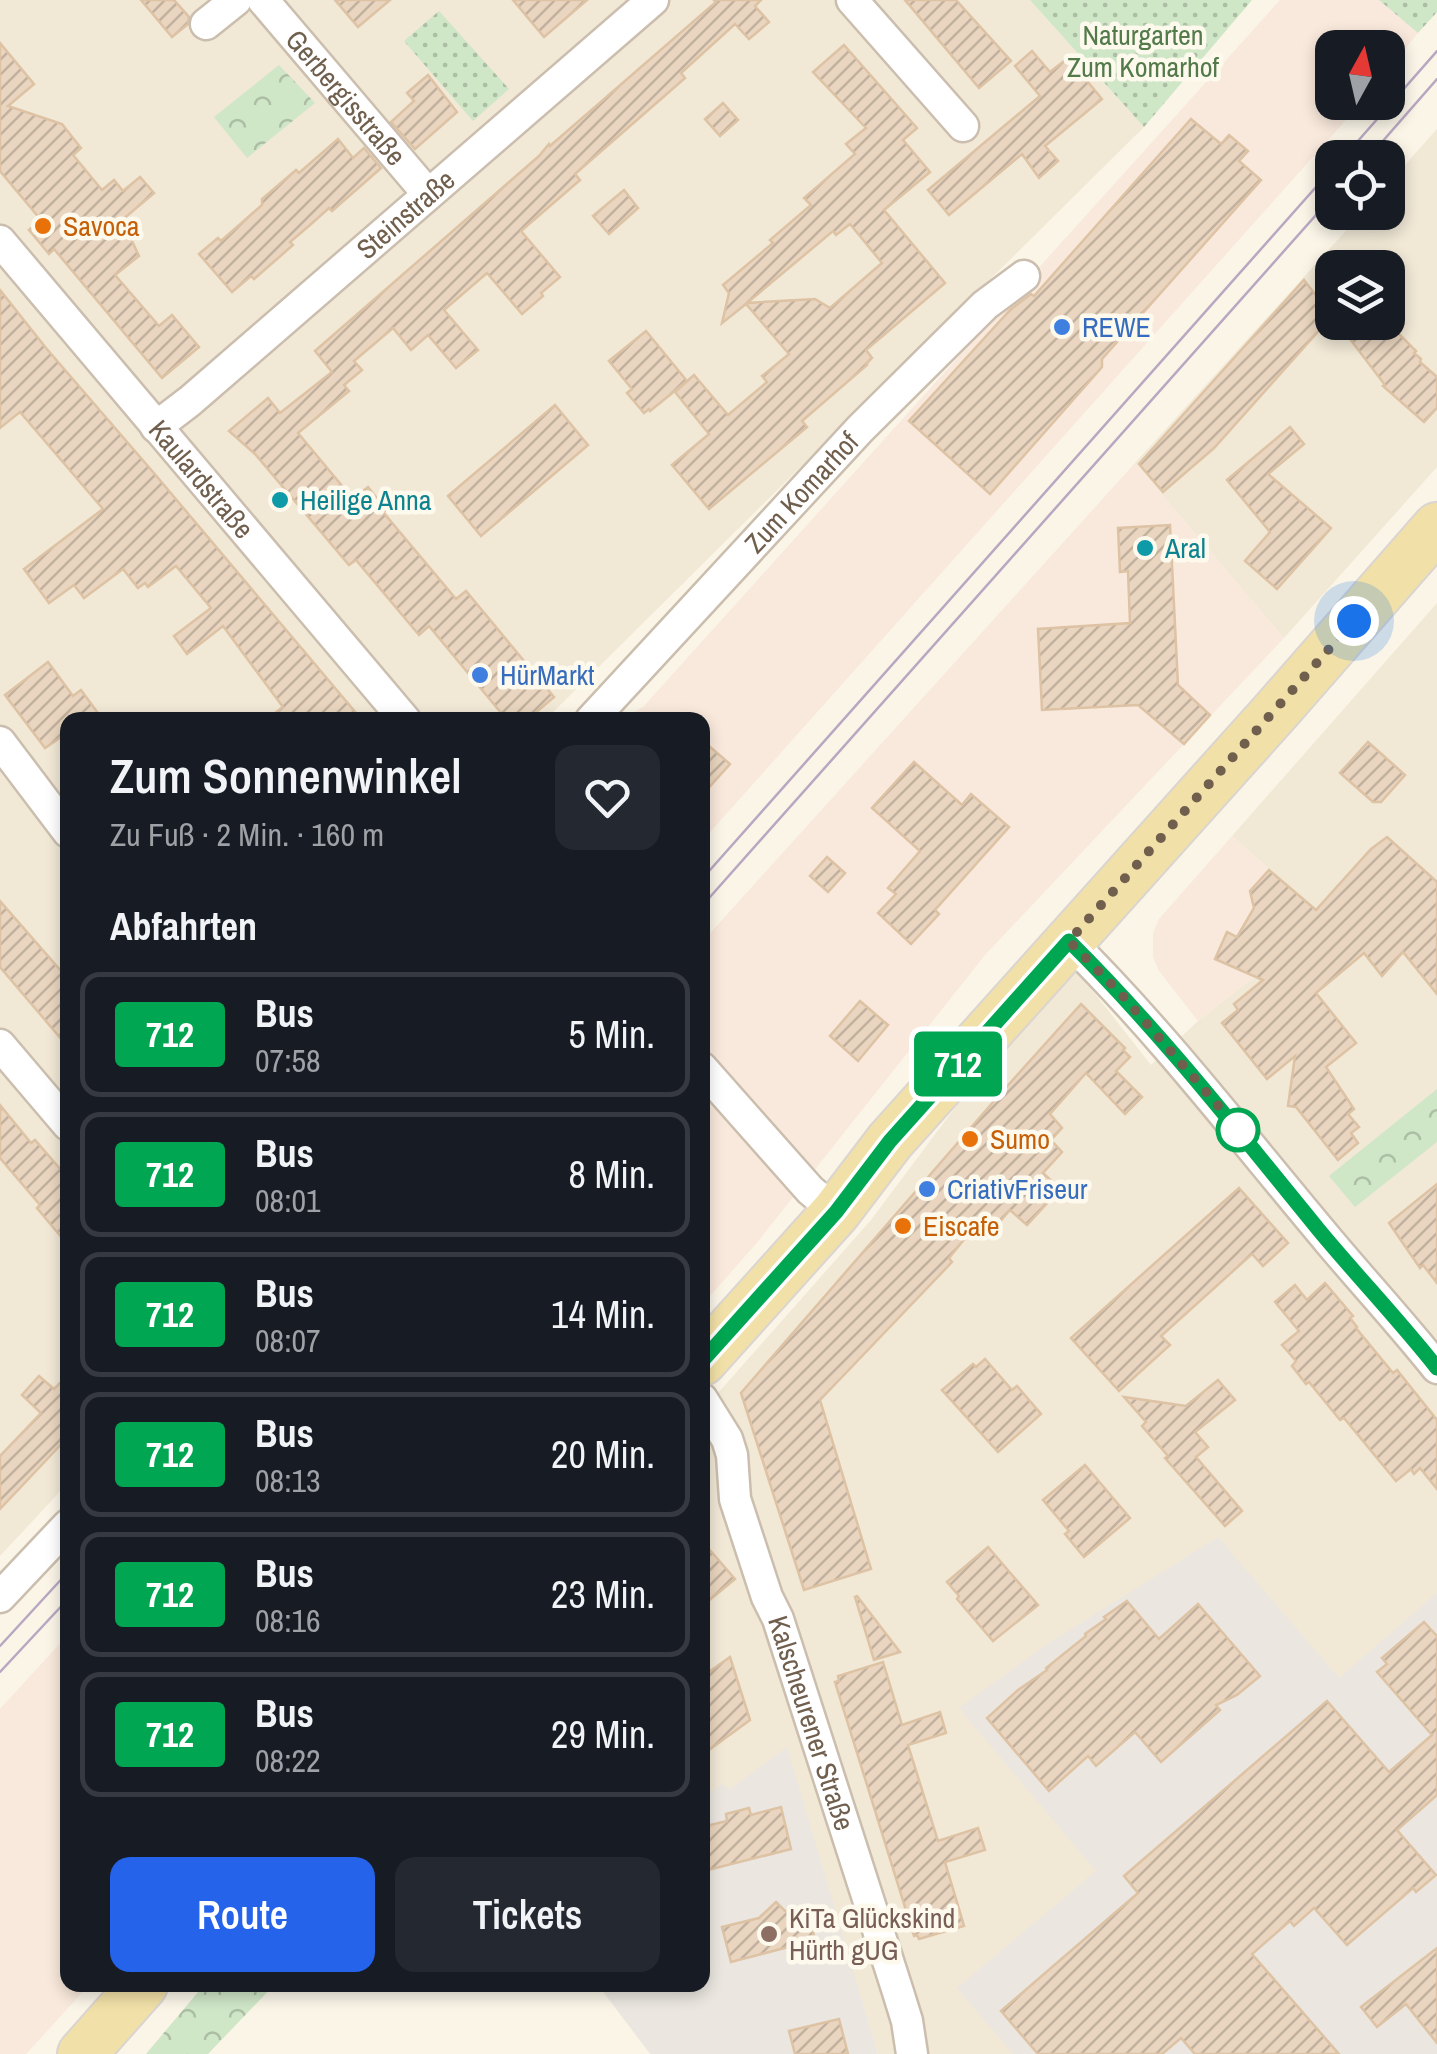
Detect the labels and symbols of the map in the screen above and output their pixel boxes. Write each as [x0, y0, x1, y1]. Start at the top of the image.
park label: Naturgarten Zum Komarhof [1067, 16, 1220, 86]
street label: Gerbergisstraße [277, 21, 415, 174]
north arrow [1315, 30, 1405, 120]
street label: Steinstraße [348, 161, 463, 268]
place label: Savoca [63, 207, 140, 245]
marker: Savoca [32, 215, 54, 237]
place label: REWE [1082, 308, 1151, 346]
marker: REWE [1051, 316, 1073, 338]
street label: Kaulardstraße [140, 412, 263, 547]
street label: Zum Komarhof [736, 423, 867, 561]
place label: Heilige Anna [300, 481, 432, 519]
marker: Heilige Anna [269, 489, 291, 511]
place label: Aral [1164, 529, 1206, 567]
marker: Aral [1134, 537, 1156, 559]
your location [1329, 596, 1379, 646]
place label: HürMarkt [500, 656, 594, 694]
marker: HürMarkt [469, 664, 491, 686]
line badge: 712 [900, 1032, 1016, 1096]
unlabelled marker [1217, 1109, 1259, 1151]
place label: Sumo [990, 1120, 1050, 1158]
marker: Sumo [959, 1128, 981, 1150]
place label: CriativFriseur [947, 1170, 1088, 1208]
marker: CriativFriseur [916, 1178, 938, 1200]
place label: Eiscafe [923, 1207, 1000, 1245]
marker: Eiscafe [892, 1215, 914, 1237]
street label: Kalscheurener Straße [759, 1611, 864, 1835]
place label: KiTa Glückskind Hürth gUG [789, 1899, 955, 1969]
marker: KiTa Glückskind Hürth gUG [758, 1923, 780, 1945]

